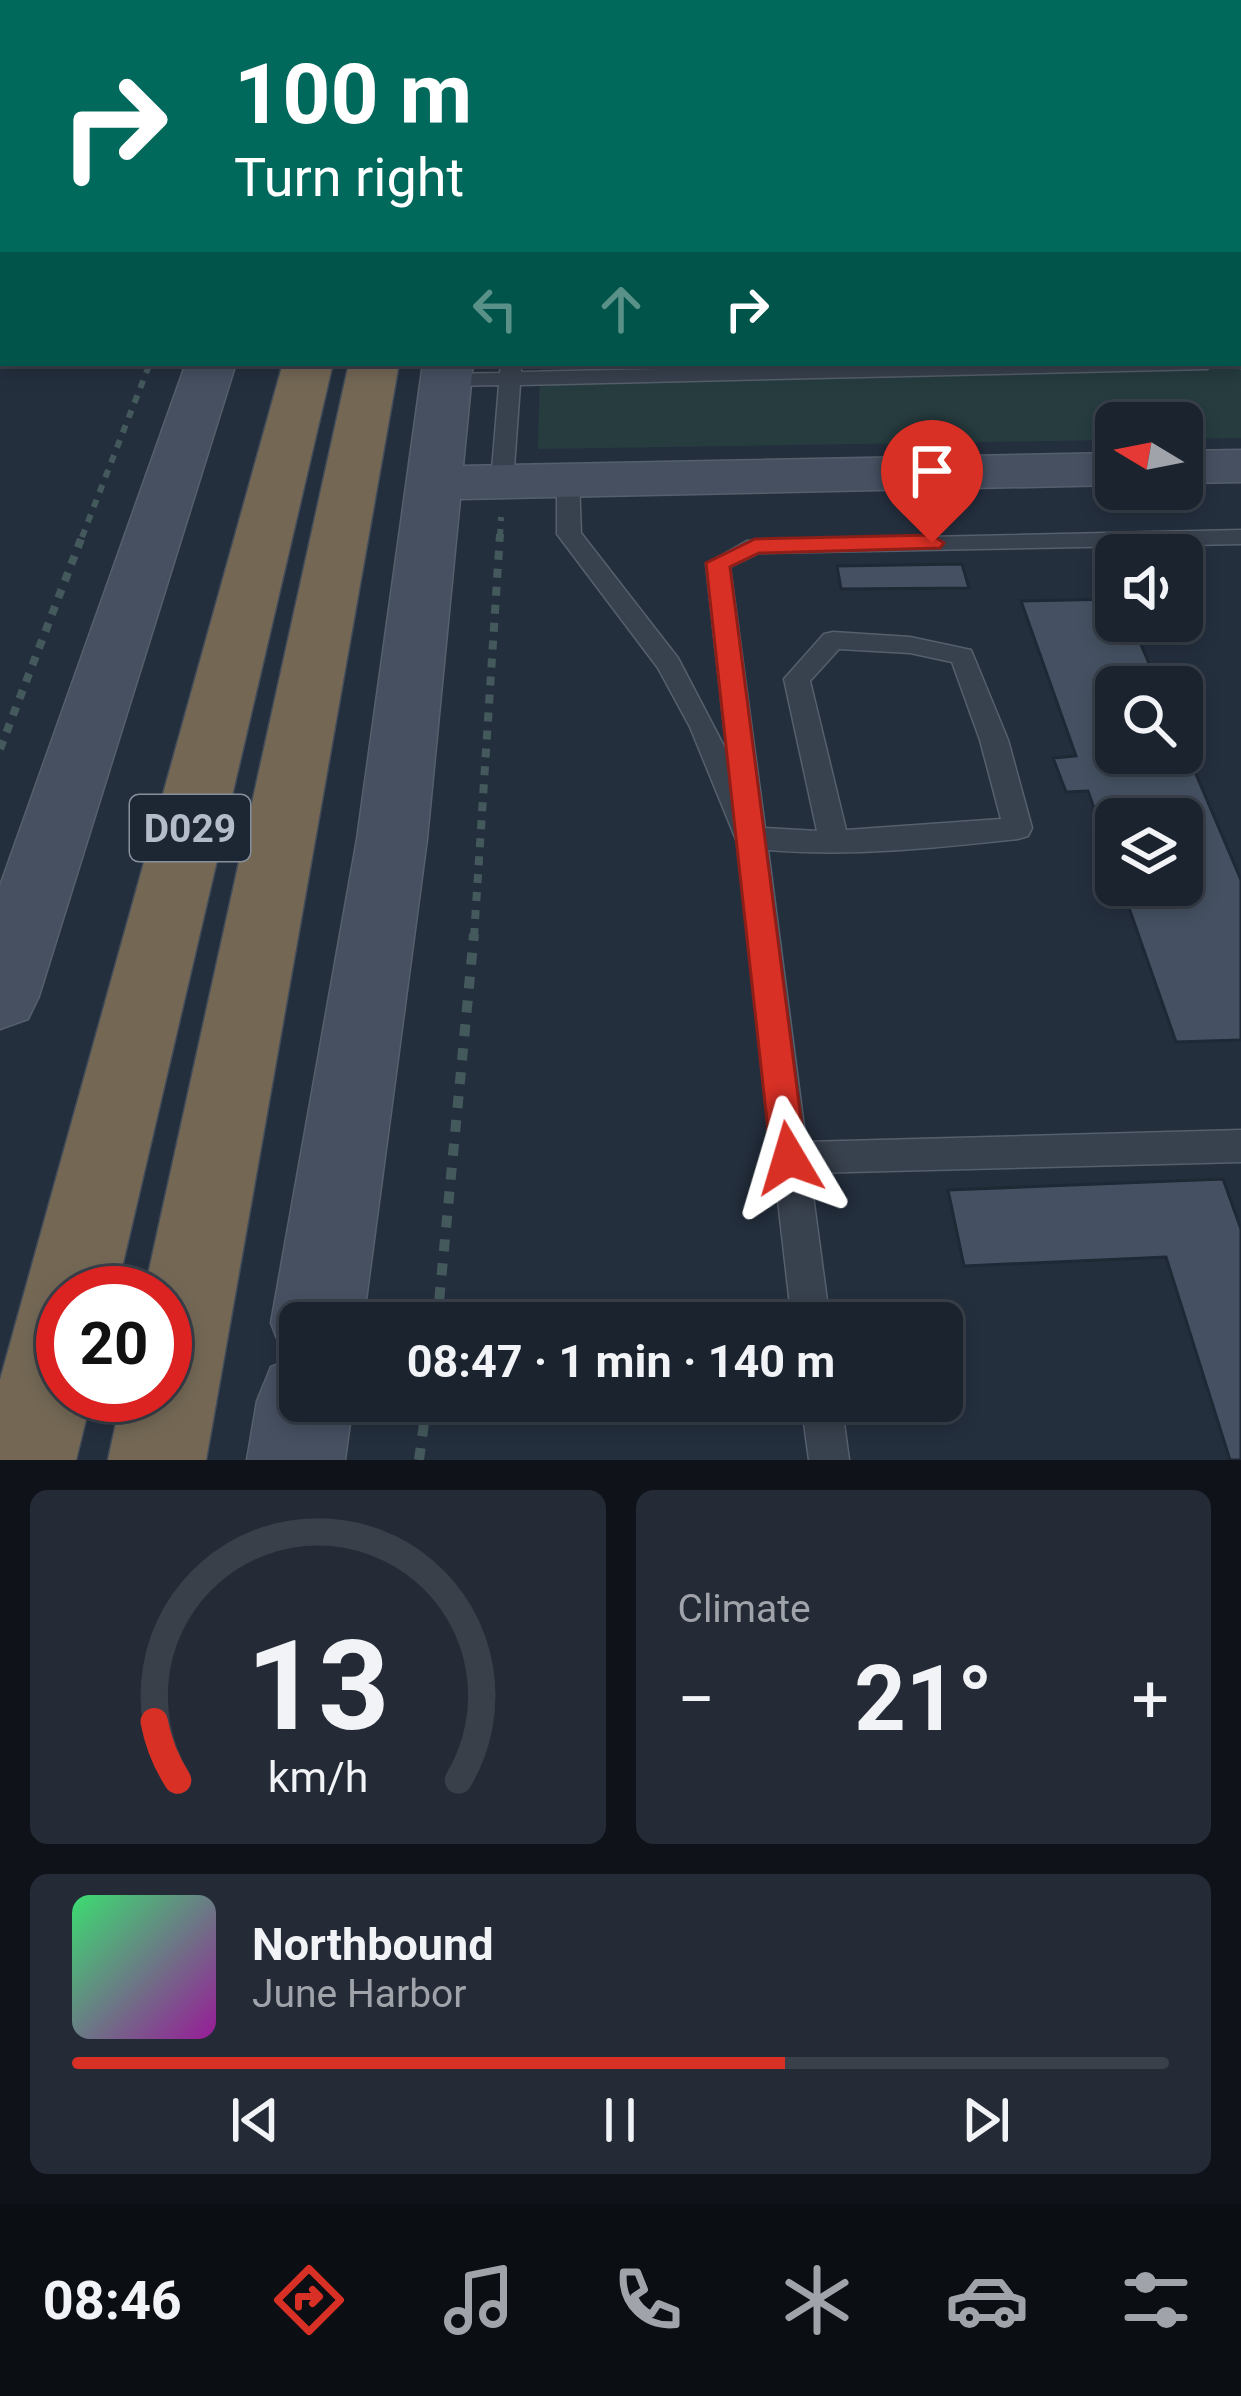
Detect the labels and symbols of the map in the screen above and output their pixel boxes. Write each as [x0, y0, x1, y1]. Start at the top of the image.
north arrow [1095, 402, 1203, 510]
pin [881, 420, 983, 543]
road number: D029 [130, 795, 250, 861]
position arrow [726, 1095, 852, 1221]
speed limit sign: 20 [36, 1266, 192, 1422]

